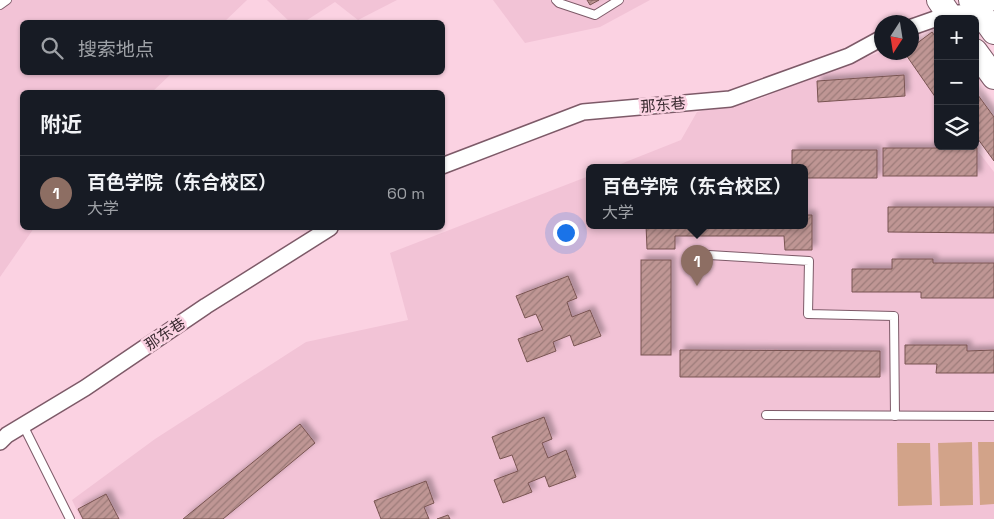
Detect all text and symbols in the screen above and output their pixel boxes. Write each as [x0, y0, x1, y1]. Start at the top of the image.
north arrow [874, 15, 919, 60]
map controls [934, 15, 979, 150]
button: + [934, 15, 979, 60]
search box [20, 20, 445, 75]
icon: search [38, 34, 66, 62]
text: 搜索地点 [78, 37, 154, 62]
button: − [934, 60, 979, 105]
street label: 那东巷 [640, 93, 686, 116]
button: layers [934, 105, 979, 150]
text: 附近 [40, 111, 82, 138]
popup [586, 164, 808, 229]
text: 百色学院（东合校区） [87, 170, 277, 195]
text: 百色学院（东合校区） [602, 174, 792, 199]
text: 1 [52, 183, 60, 204]
text: 60 m [387, 183, 425, 204]
text: 大学 [87, 198, 119, 219]
text: 大学 [602, 202, 634, 223]
your location [553, 220, 579, 246]
pin: 1 [681, 245, 713, 286]
street label: 那东巷 [141, 313, 189, 354]

